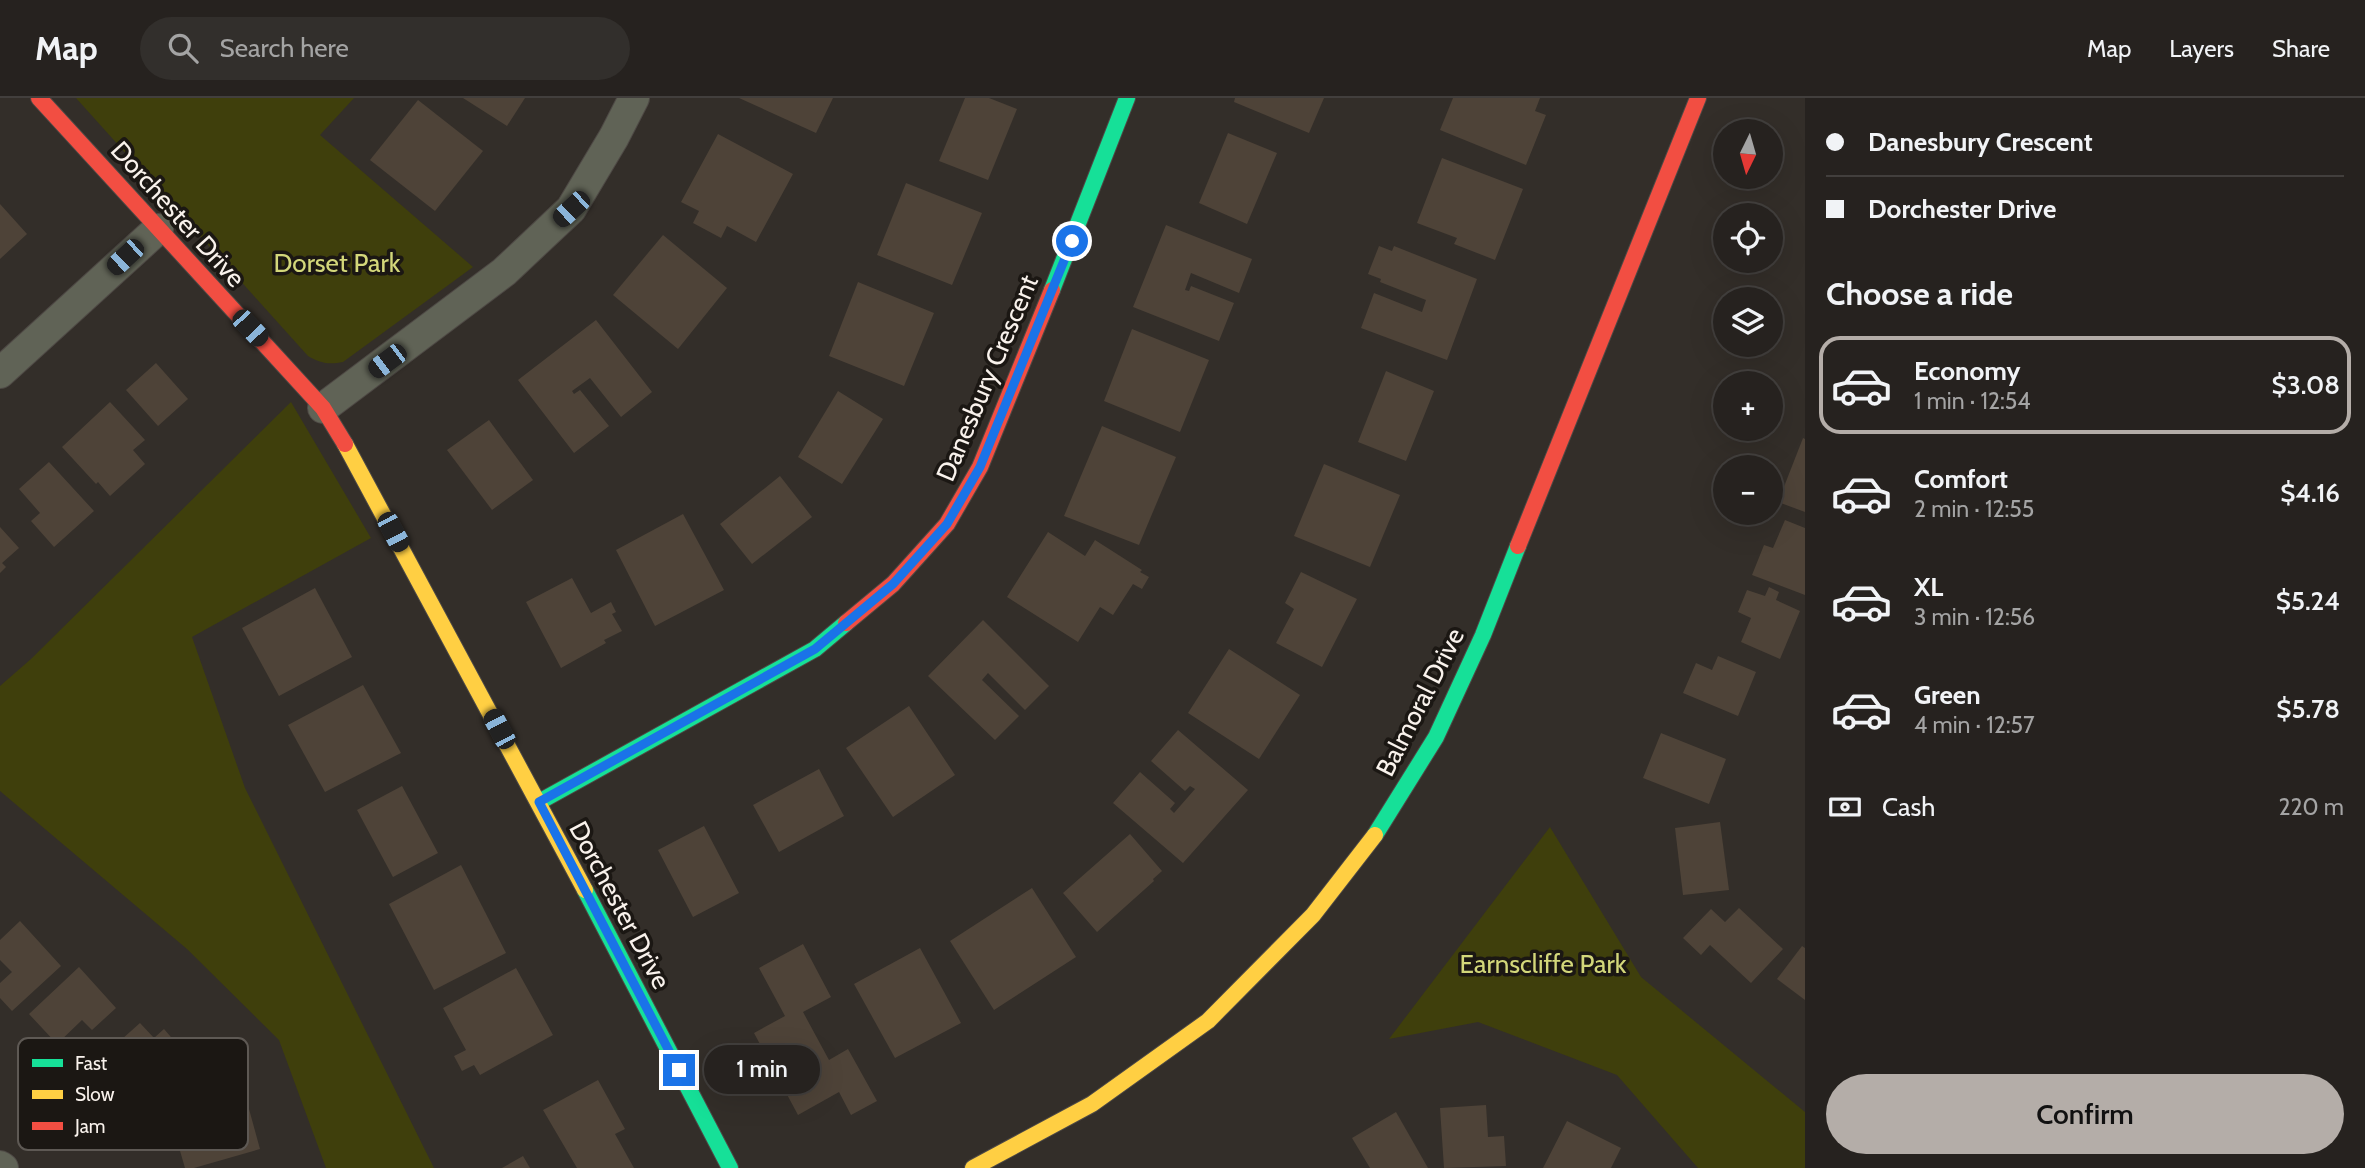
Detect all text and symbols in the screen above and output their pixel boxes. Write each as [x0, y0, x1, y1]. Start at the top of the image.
search box [140, 17, 630, 80]
text: Map [35, 28, 98, 68]
icon: search [164, 29, 202, 67]
text: Search here [220, 32, 349, 64]
text: Map [2087, 34, 2131, 63]
text: Layers [2169, 34, 2234, 63]
text: Share [2272, 34, 2330, 63]
north arrow [1713, 119, 1783, 189]
map controls [1713, 119, 1783, 525]
text: Danesbury Crescent [1868, 126, 2093, 158]
street label: Dorchester Drive [104, 134, 252, 294]
car [549, 187, 594, 231]
text: Dorchester Drive [1868, 193, 2056, 225]
button: locate [1713, 203, 1783, 273]
route start [1056, 225, 1088, 257]
car [103, 235, 148, 279]
park label: Dorset Park [274, 247, 401, 279]
street label: Danesbury Crescent [929, 270, 1045, 486]
text: Choose a ride [1826, 274, 2013, 313]
button: layers [1713, 287, 1783, 357]
car [228, 305, 273, 351]
car [364, 340, 411, 382]
icon: car [1830, 354, 1893, 417]
text: Economy [1914, 355, 2020, 387]
text: $3.08 [2272, 369, 2340, 401]
button: + [1713, 371, 1783, 441]
text: 1 min · 12:54 [1914, 387, 2030, 415]
button: − [1713, 455, 1783, 525]
icon: car [1830, 462, 1893, 525]
text: Comfort [1914, 463, 2008, 495]
text: $4.16 [2280, 477, 2340, 509]
text: 2 min · 12:55 [1914, 495, 2034, 523]
car [374, 509, 413, 555]
icon: car [1830, 570, 1893, 633]
text: XL [1914, 571, 1943, 603]
text: $5.24 [2276, 585, 2340, 617]
text: 3 min · 12:56 [1914, 603, 2035, 631]
street label: Balmoral Drive [1369, 623, 1471, 781]
icon: car [1830, 678, 1893, 741]
text: Green [1914, 679, 1981, 711]
text: $5.78 [2276, 693, 2340, 725]
car [480, 706, 519, 752]
text: 4 min · 12:57 [1914, 711, 2035, 739]
icon: cash [1826, 788, 1864, 826]
text: Cash [1882, 791, 1935, 823]
text: 220 m [2278, 793, 2344, 821]
street label: Dorchester Drive [562, 816, 678, 994]
park label: Earnscliffe Park [1460, 948, 1627, 980]
legend [18, 1038, 248, 1150]
callout: 1 min [704, 1046, 819, 1094]
text: Fast [75, 1052, 108, 1075]
route end [663, 1054, 695, 1086]
text: 1 min [736, 1055, 788, 1083]
button: Confirm [1826, 1074, 2344, 1154]
text: Slow [75, 1083, 115, 1106]
text: Jam [74, 1115, 105, 1138]

